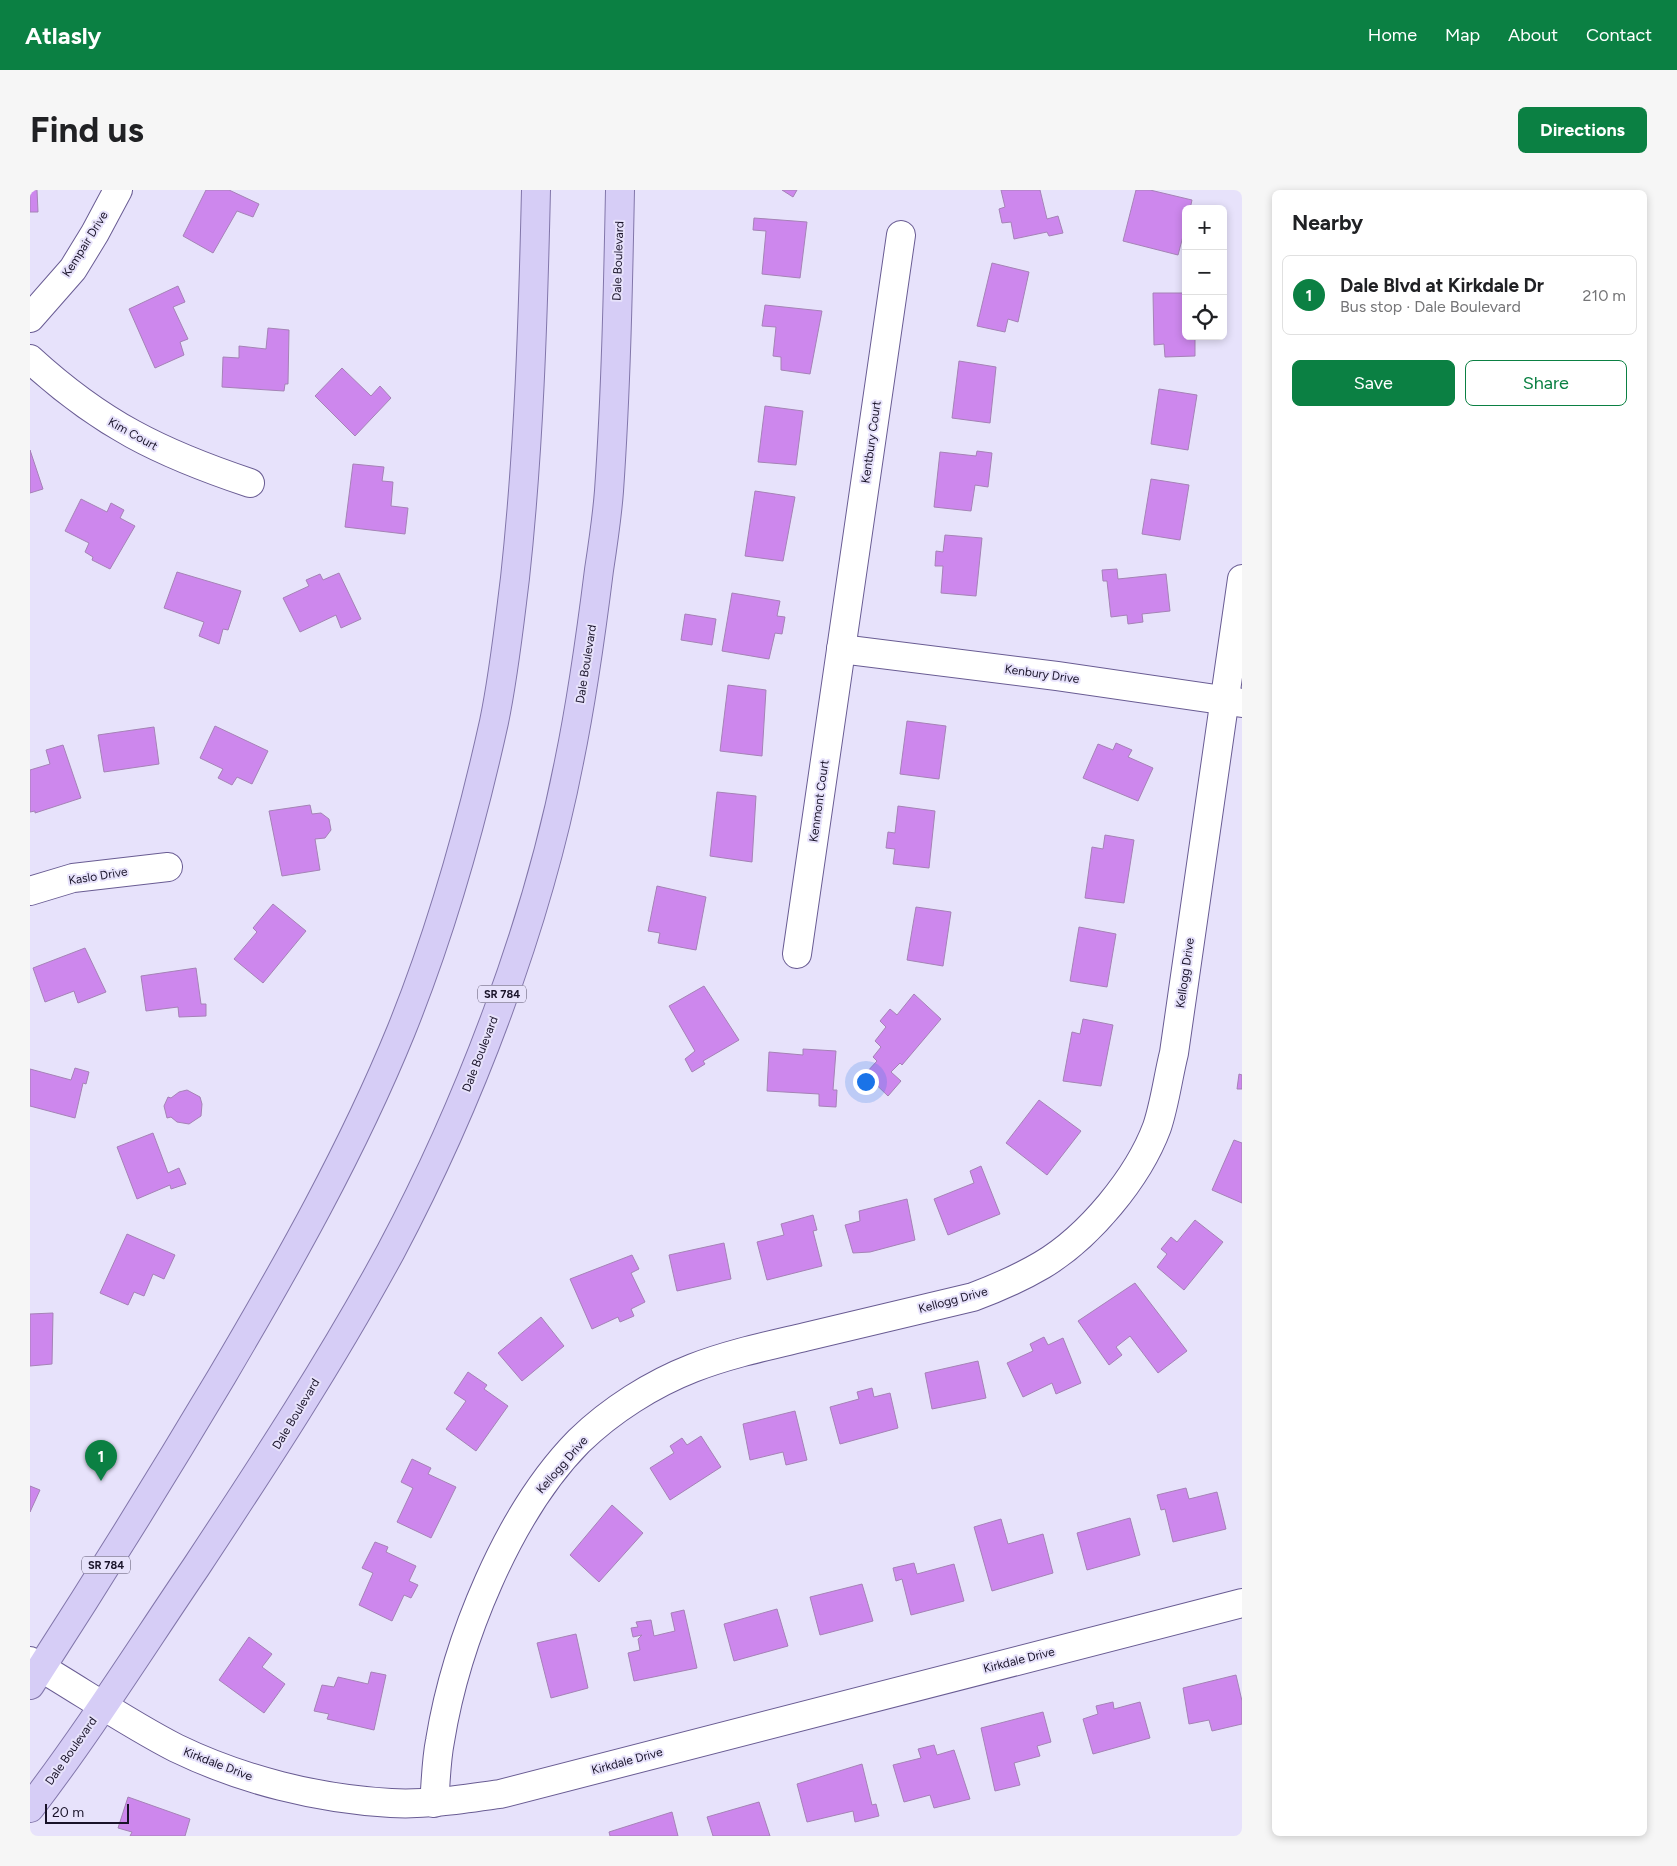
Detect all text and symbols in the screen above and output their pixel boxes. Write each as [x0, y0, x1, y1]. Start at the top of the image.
text: Atlasly [25, 21, 101, 50]
text: Home [1368, 24, 1417, 46]
text: Map [1445, 24, 1480, 46]
text: About [1508, 24, 1558, 46]
text: Contact [1586, 24, 1652, 46]
button: Directions [1518, 107, 1647, 153]
text: Find us [30, 109, 144, 151]
map controls [1182, 205, 1227, 340]
button: + [1182, 205, 1227, 250]
street label: Kempair Drive [59, 208, 111, 279]
text: Nearby [1292, 210, 1363, 235]
street label: Dale Boulevard [610, 221, 626, 301]
button: − [1182, 250, 1227, 295]
text: Dale Blvd at Kirkdale Dr [1340, 274, 1544, 297]
text: 1 [1306, 286, 1312, 305]
text: 210 m [1583, 286, 1626, 305]
button: locate [1182, 295, 1227, 340]
text: Bus stop · Dale Boulevard [1340, 297, 1521, 316]
button: Save [1292, 360, 1455, 406]
button: Share [1465, 360, 1627, 406]
street label: Kentbury Court [858, 399, 884, 484]
street label: Kim Court [106, 415, 160, 453]
street label: Dale Boulevard [573, 623, 599, 705]
street label: Kenbury Drive [1004, 662, 1081, 686]
street label: Kenmont Court [806, 759, 832, 843]
street label: Kaslo Drive [68, 864, 129, 888]
street label: Kellogg Drive [1173, 937, 1197, 1009]
road number: SR 784 [478, 986, 526, 1002]
street label: Dale Boulevard [459, 1014, 501, 1094]
your location [853, 1069, 879, 1095]
street label: Kellogg Drive [917, 1284, 989, 1316]
street label: Dale Boulevard [269, 1376, 323, 1452]
street label: Kellogg Drive [533, 1433, 591, 1496]
pin: 1 [85, 1440, 117, 1481]
road number: SR 784 [82, 1556, 130, 1574]
street label: Kirkdale Drive [982, 1644, 1056, 1676]
street label: Dale Boulevard [42, 1714, 100, 1788]
street label: Kirkdale Drive [181, 1744, 255, 1784]
street label: Kirkdale Drive [590, 1745, 664, 1777]
scale bar [45, 1801, 129, 1824]
text: 20 m [52, 1804, 84, 1821]

